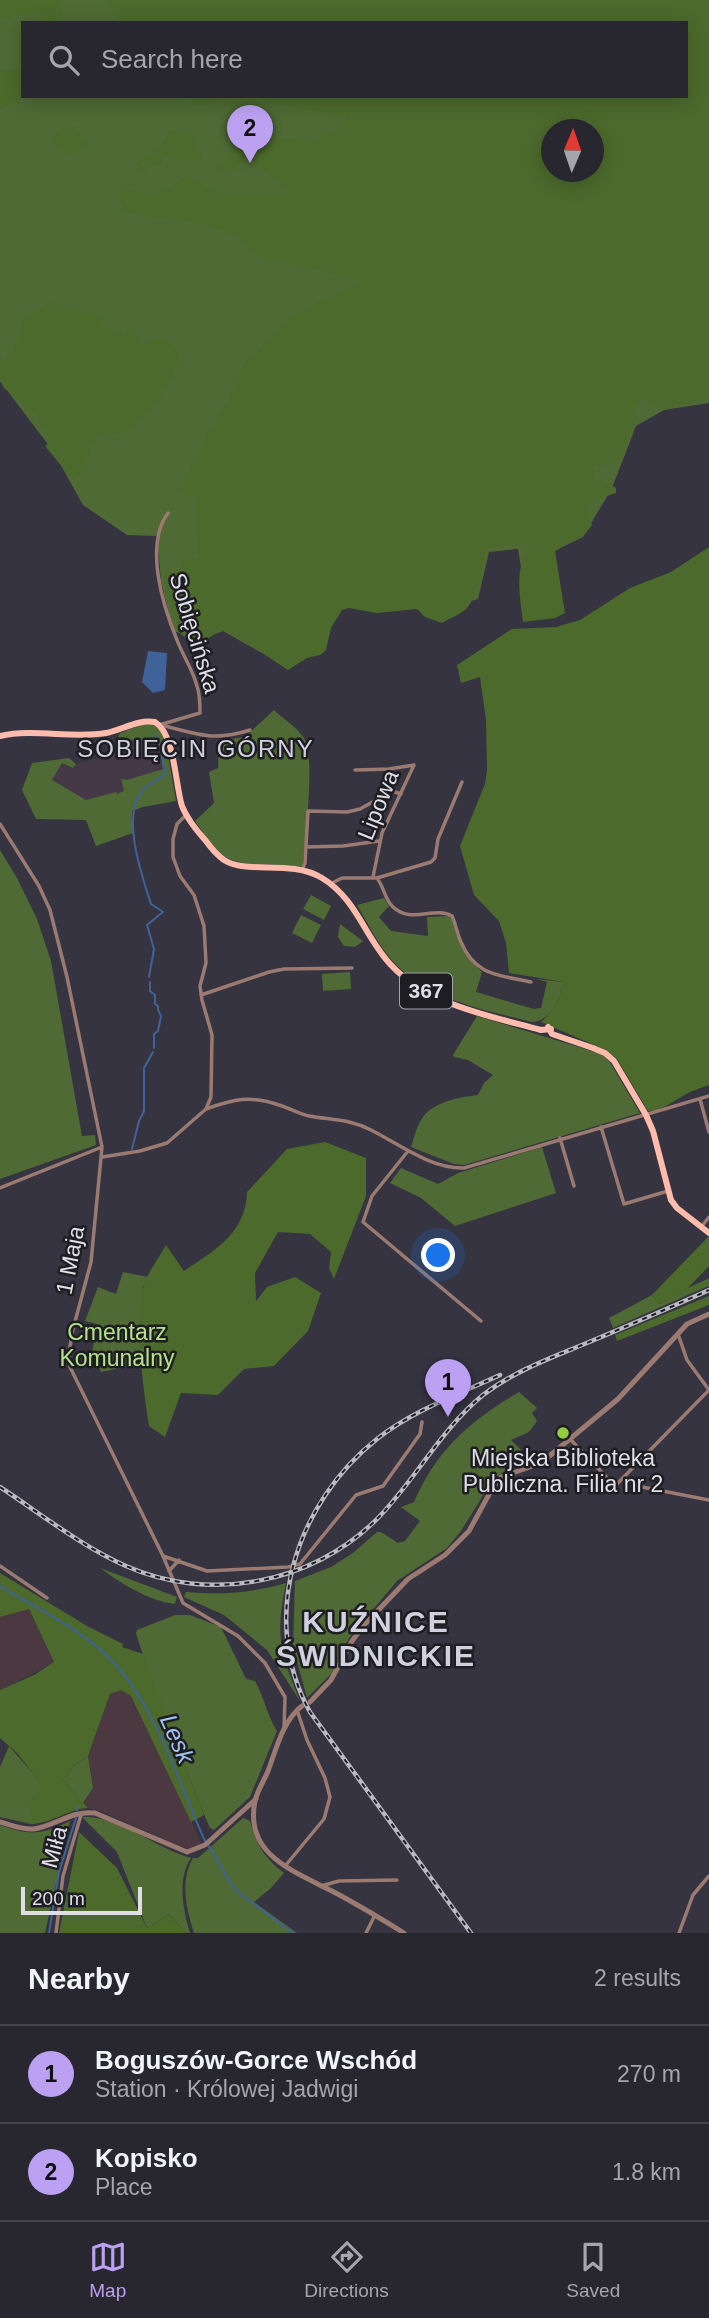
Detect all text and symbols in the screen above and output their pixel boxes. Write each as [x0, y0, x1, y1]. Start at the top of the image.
search box [21, 21, 688, 98]
icon: search [45, 41, 83, 79]
text: Search here [101, 44, 243, 74]
pin: 2 [227, 105, 273, 163]
north arrow [541, 119, 604, 182]
street label: Sobięcińska [164, 570, 226, 696]
district label: SOBIĘCIN GÓRNY [77, 735, 315, 762]
street label: Lipowa [352, 766, 404, 844]
road number: 367 [400, 974, 452, 1009]
street label: 1 Maja [51, 1223, 89, 1296]
your location [421, 1238, 455, 1272]
park label: Cmentarz Komunalny [59, 1319, 175, 1371]
pin: 1 [425, 1359, 471, 1417]
marker: Miejska Biblioteka Publiczna. Filia nr 2 [555, 1425, 571, 1441]
place label: Miejska Biblioteka Publiczna. Filia nr 2 [463, 1445, 663, 1497]
district label: KUŹNICE ŚWIDNICKIE [276, 1605, 476, 1672]
water label: Lesk [155, 1710, 201, 1769]
street label: Miła [36, 1823, 72, 1871]
scale bar [21, 1884, 142, 1916]
text: 200 m [32, 1888, 85, 1909]
text: Nearby [28, 1962, 130, 1995]
text: 2 results [594, 1965, 681, 1991]
text: Boguszów-Gorce Wschód [95, 2045, 417, 2075]
text: 1 [45, 2061, 57, 2087]
text: 270 m [617, 2061, 681, 2087]
text: Station · Królowej Jadwigi [95, 2076, 358, 2102]
text: Kopisko [95, 2143, 198, 2173]
text: 2 [45, 2159, 57, 2185]
text: 1.8 km [612, 2159, 681, 2185]
text: Place [95, 2174, 153, 2200]
tab: Map [89, 2238, 127, 2302]
tab: Directions [304, 2238, 389, 2302]
tab: Saved [566, 2238, 620, 2302]

